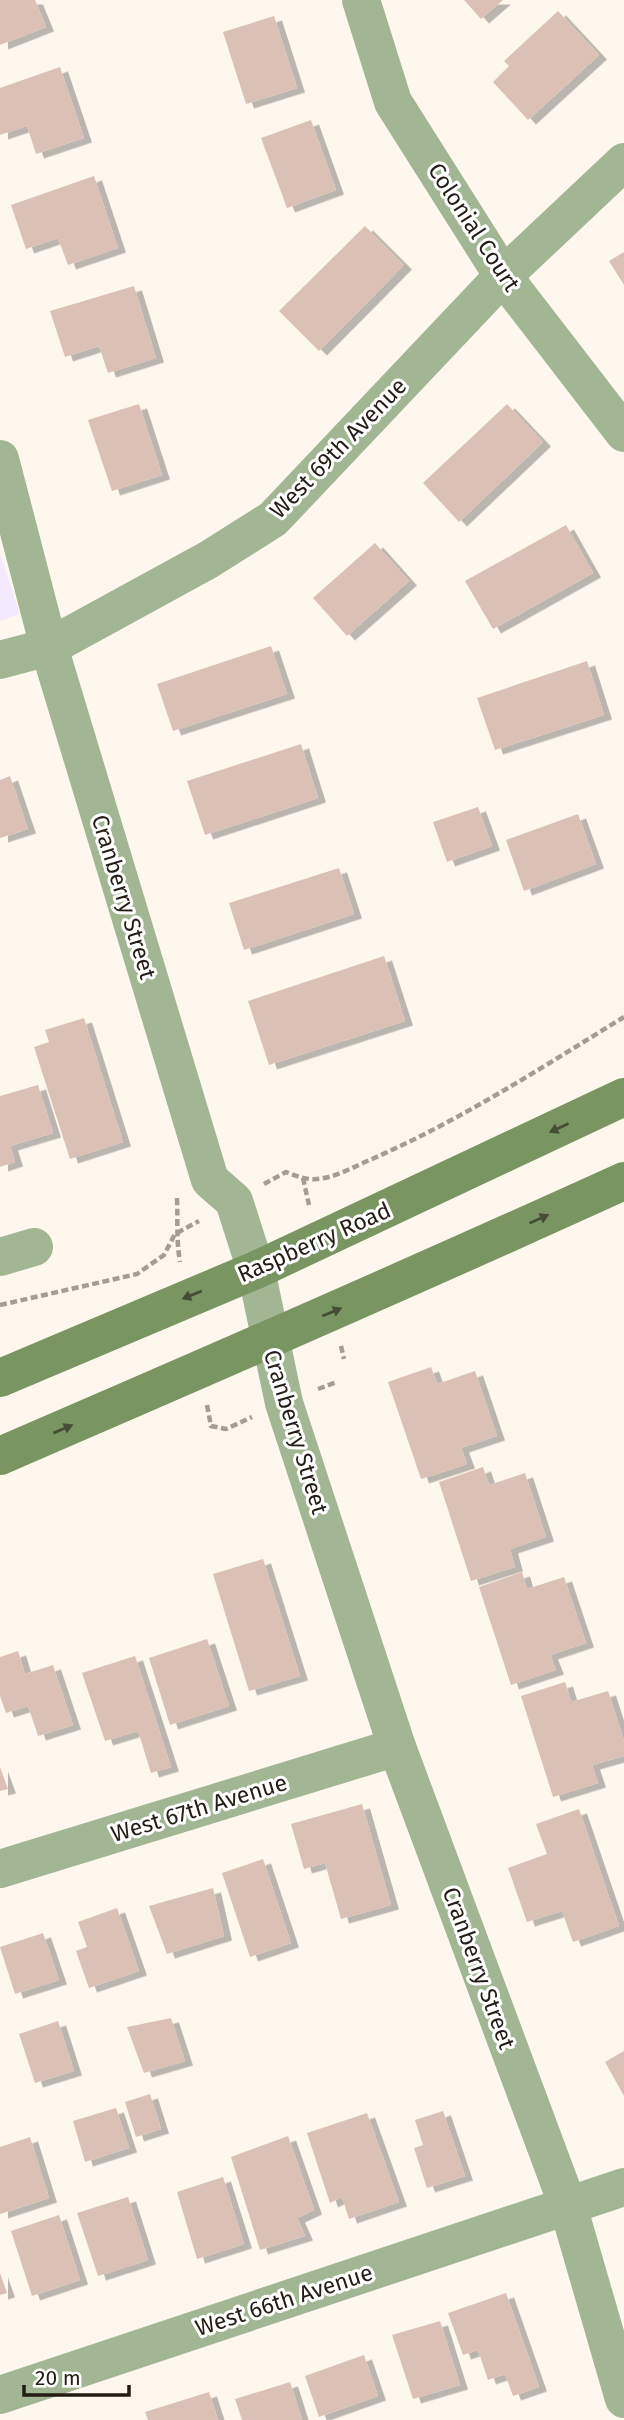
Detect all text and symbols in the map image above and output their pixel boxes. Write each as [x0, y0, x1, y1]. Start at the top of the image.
street label: Colonial Court [422, 158, 526, 297]
street label: West 69th Avenue [264, 372, 412, 524]
street label: Cranberry Street [86, 811, 162, 983]
one-way arrow [549, 1122, 569, 1133]
street label: Raspberry Road [233, 1196, 395, 1288]
one-way arrow [529, 1213, 550, 1224]
one-way arrow [182, 1290, 203, 1301]
one-way arrow [321, 1307, 342, 1318]
street label: Cranberry Street [258, 1346, 334, 1518]
one-way arrow [52, 1423, 73, 1434]
street label: West 67th Avenue [108, 1768, 290, 1848]
street label: Cranberry Street [437, 1883, 522, 2053]
street label: West 66th Avenue [192, 2258, 376, 2342]
scale bar [24, 2354, 130, 2398]
text: 20 m [35, 2365, 81, 2391]

